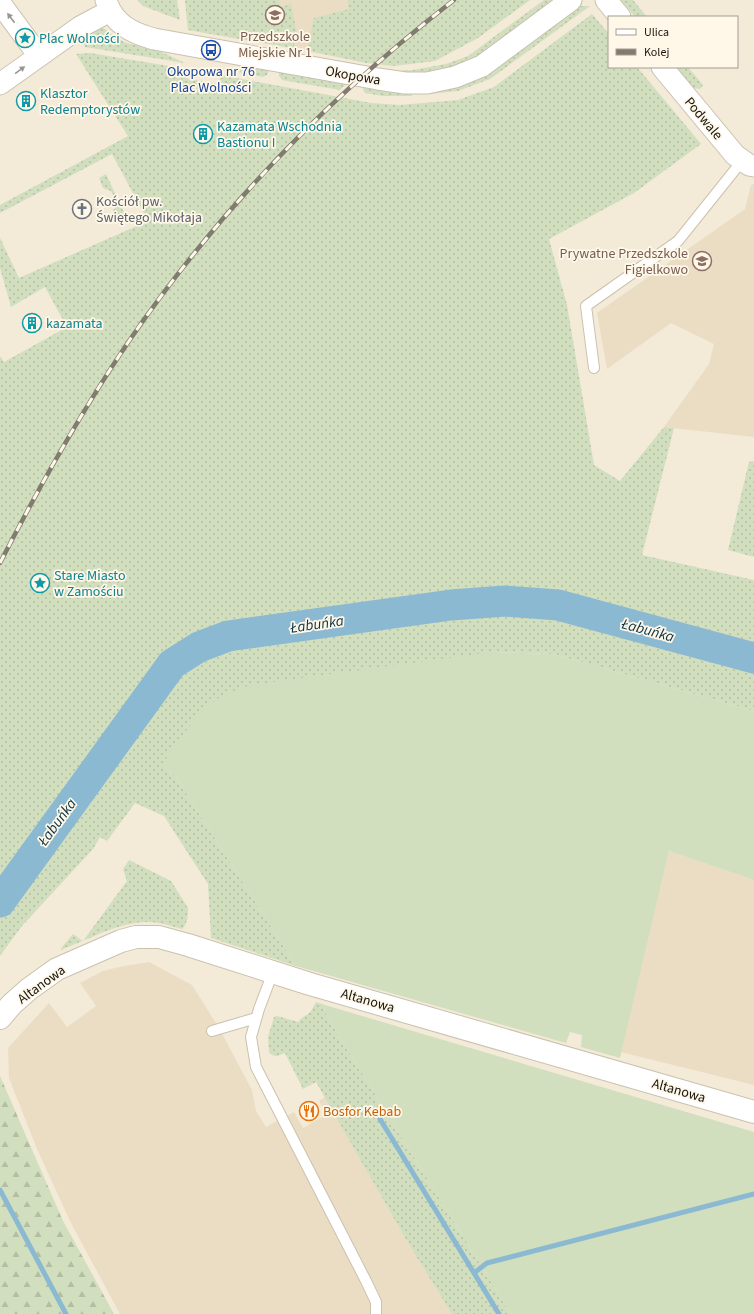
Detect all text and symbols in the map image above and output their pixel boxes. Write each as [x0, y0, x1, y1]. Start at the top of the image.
school or university icon: Przedszkole Miejskie Nr 1 [264, 4, 286, 26]
one-way arrow [7, 13, 15, 23]
legend [608, 16, 738, 68]
text: Ulica [644, 24, 669, 41]
place icon: Plac Wolności [14, 27, 36, 49]
place label: Przedszkole Miejskie Nr 1 [238, 27, 312, 63]
place label: Plac Wolności [39, 29, 120, 49]
bus stop icon: Okopowa nr 76 Plac Wolności [200, 39, 222, 61]
text: Kolej [644, 44, 669, 61]
street label: Okopowa [324, 61, 382, 91]
place label: Okopowa nr 76 Plac Wolności [167, 62, 255, 98]
one-way arrow [14, 66, 25, 74]
place label: Klasztor Redemptorystów [40, 84, 140, 120]
building icon: Klasztor Redemptorystów [15, 90, 37, 112]
street label: Podwale [679, 93, 727, 144]
place label: Kazamata Wschodnia Bastionu I [217, 117, 342, 153]
building icon: Kazamata Wschodnia Bastionu I [192, 123, 214, 145]
place label: Kościół pw. Świętego Mikołaja [96, 192, 202, 228]
church icon: Kościół pw. Świętego Mikołaja [71, 198, 93, 220]
place label: Prywatne Przedszkole Figielkowo [560, 244, 688, 280]
school or university icon: Prywatne Przedszkole Figielkowo [691, 250, 713, 272]
building icon: kazamata [21, 312, 43, 334]
place label: kazamata [46, 314, 103, 334]
place label: Stare Miasto w Zamościu [54, 566, 126, 602]
place icon: Stare Miasto w Zamościu [29, 572, 51, 594]
water label: Łabuńka [288, 610, 345, 639]
water label: Łabuńka [618, 613, 677, 648]
water label: Łabuńka [33, 794, 82, 851]
street label: Altanowa [14, 961, 70, 1009]
street label: Altanowa [339, 984, 397, 1018]
street label: Altanowa [650, 1074, 708, 1108]
restaurant icon: Bosfor Kebab [298, 1100, 320, 1122]
place label: Bosfor Kebab [323, 1102, 401, 1122]

